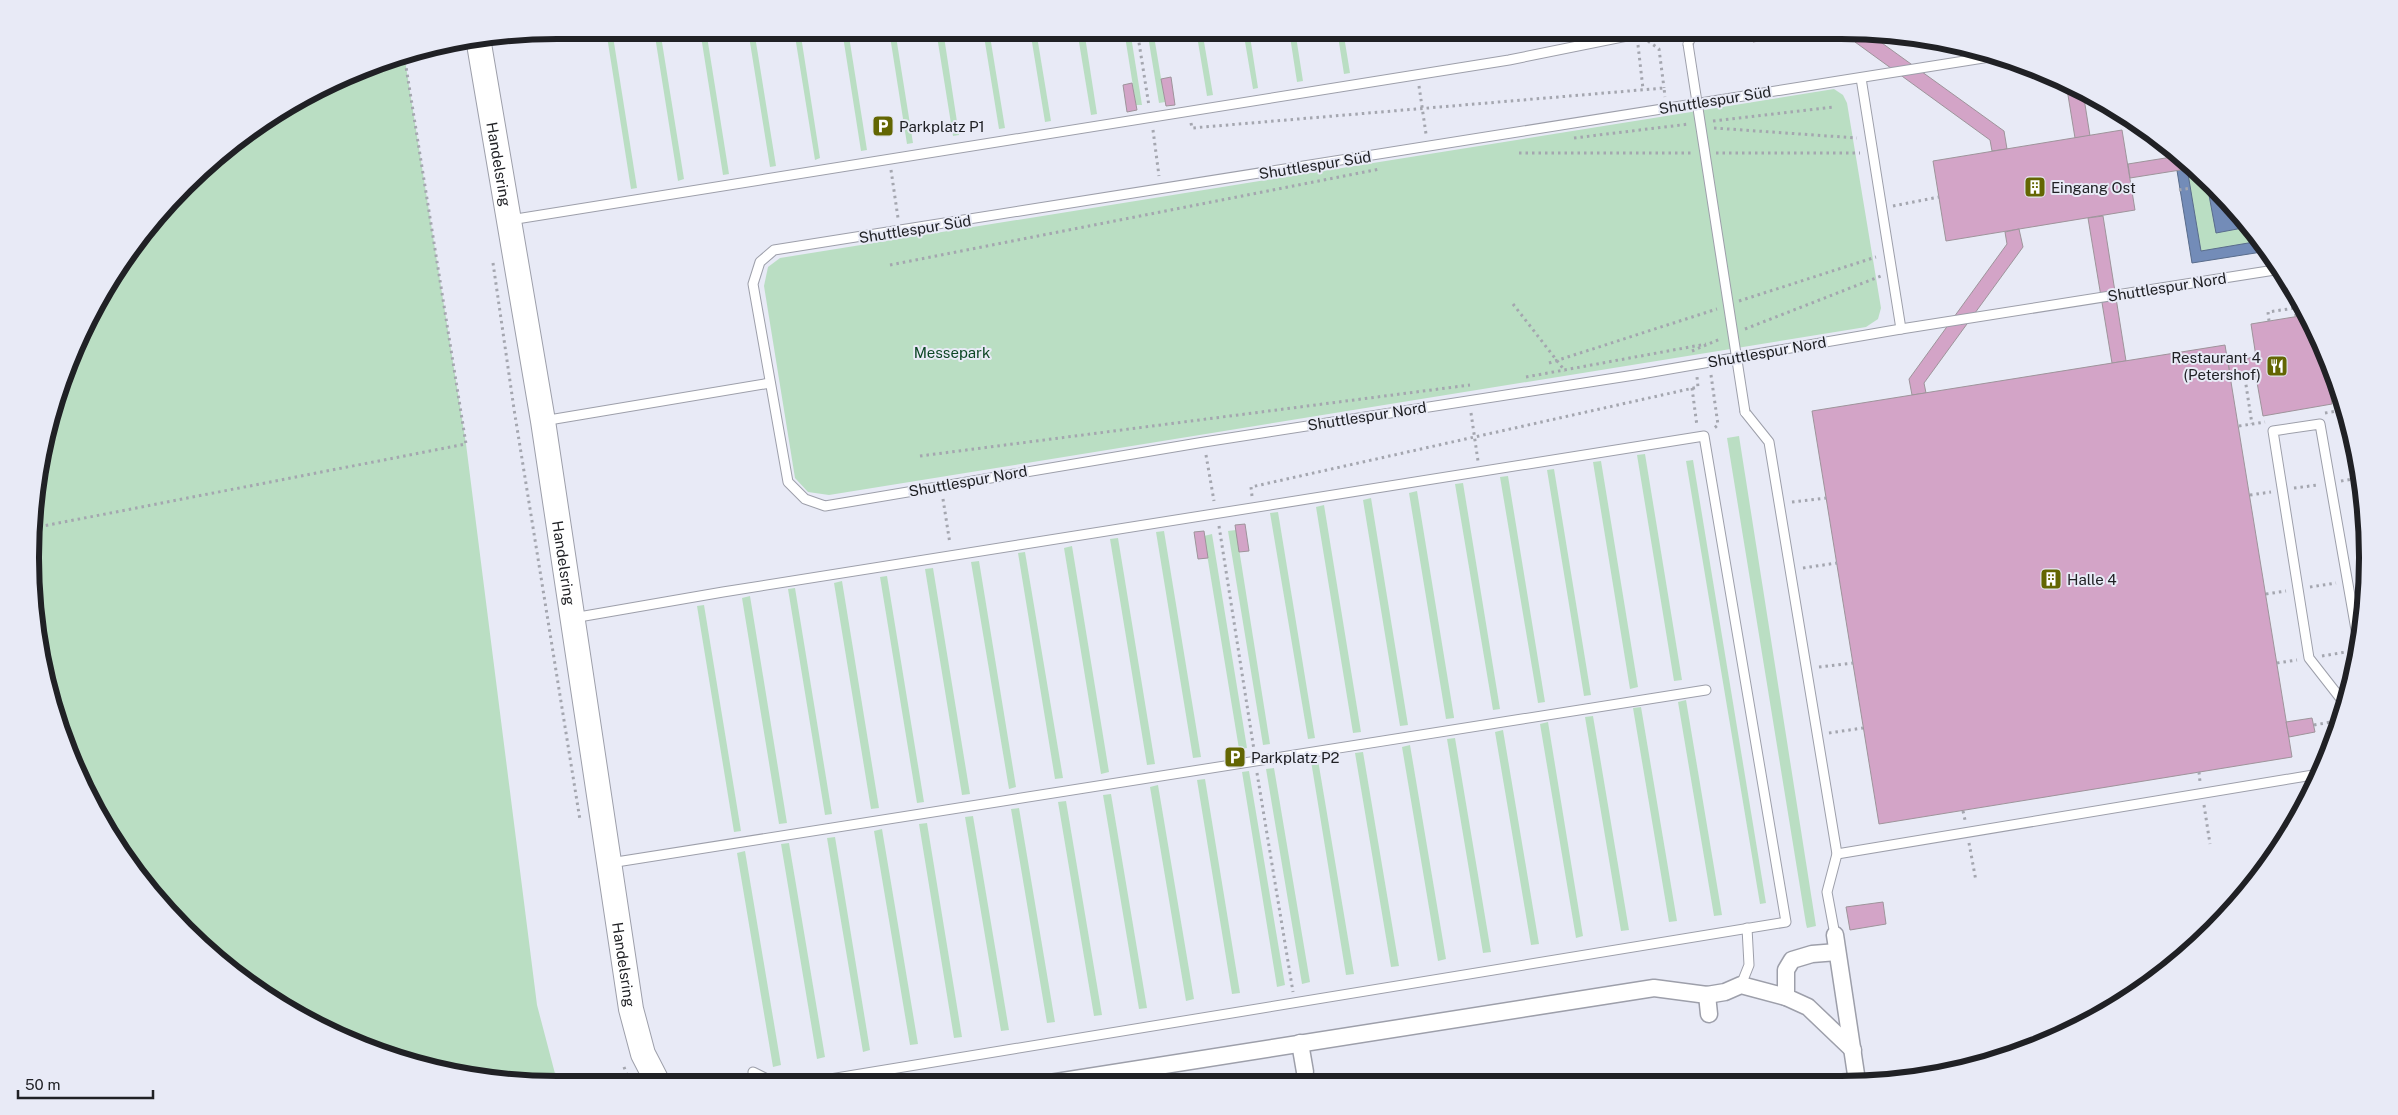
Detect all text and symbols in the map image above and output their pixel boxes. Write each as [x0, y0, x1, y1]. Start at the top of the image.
street label: Shuttlespur Süd [1658, 83, 1772, 117]
parking icon: Parkplatz P1 [871, 114, 895, 138]
place label: Parkplatz P1 [899, 118, 985, 135]
street label: Handelsring [484, 121, 515, 208]
street label: Shuttlespur Süd [1258, 148, 1372, 182]
building icon: Eingang Ost [2023, 175, 2047, 199]
place label: Eingang Ost [2051, 179, 2136, 196]
street label: Shuttlespur Süd [858, 212, 972, 246]
street label: Shuttlespur Nord [2106, 269, 2228, 305]
street label: Shuttlespur Nord [1706, 333, 1828, 371]
park label: Messepark [914, 344, 990, 361]
place label: Restaurant 4 (Petershof) [2171, 349, 2261, 383]
restaurant icon: Restaurant 4 (Petershof) [2265, 354, 2289, 378]
street label: Shuttlespur Nord [1306, 398, 1428, 434]
street label: Shuttlespur Nord [907, 462, 1029, 500]
street label: Handelsring [550, 519, 579, 606]
building icon: Halle 4 [2039, 567, 2063, 591]
place label: Halle 4 [2067, 571, 2117, 588]
parking icon: Parkplatz P2 [1223, 745, 1247, 769]
place label: Parkplatz P2 [1251, 749, 1340, 766]
street label: Handelsring [610, 921, 639, 1008]
scale bar [18, 1068, 152, 1100]
text: 50 m [25, 1076, 60, 1093]

